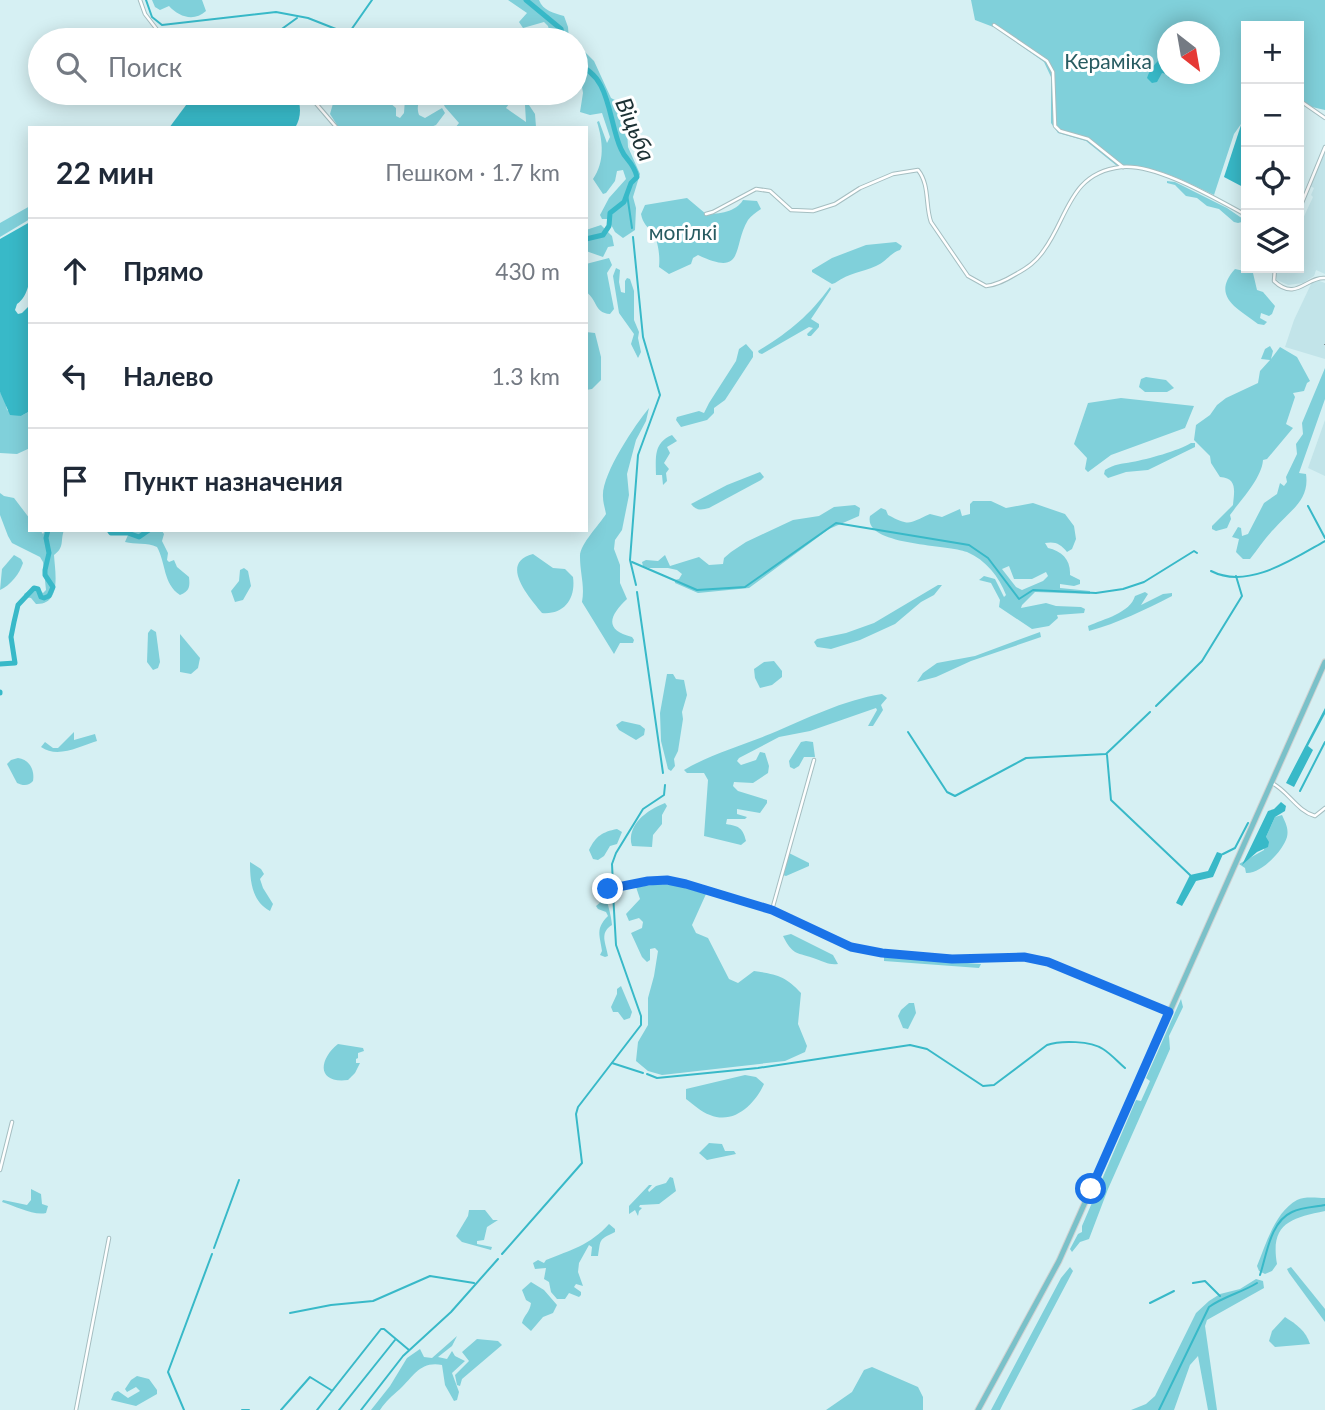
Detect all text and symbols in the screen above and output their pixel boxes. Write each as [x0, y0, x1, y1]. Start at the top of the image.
north arrow [1157, 21, 1220, 84]
map controls [1241, 21, 1304, 273]
button: + [1241, 21, 1304, 84]
search box [28, 28, 588, 105]
icon: search [52, 48, 90, 86]
park label: Кераміка [1064, 48, 1152, 73]
text: Поиск [108, 51, 182, 83]
button: − [1241, 84, 1304, 147]
water label: Віцьба [610, 93, 662, 165]
button: locate [1241, 147, 1304, 210]
text: 22 мин [56, 154, 154, 190]
text: Пешком · 1.7 km [385, 158, 560, 186]
button: layers [1241, 210, 1304, 273]
park label: могілкі [649, 219, 717, 244]
icon: ahead [56, 252, 94, 290]
text: Прямо [123, 255, 204, 287]
text: 430 m [495, 257, 560, 285]
icon: left [56, 357, 94, 395]
text: Налево [123, 360, 213, 392]
text: 1.3 km [491, 362, 560, 390]
icon: arrive [56, 462, 94, 500]
text: Пункт назначения [123, 465, 343, 497]
route end [592, 873, 623, 904]
route start [1075, 1173, 1106, 1204]

